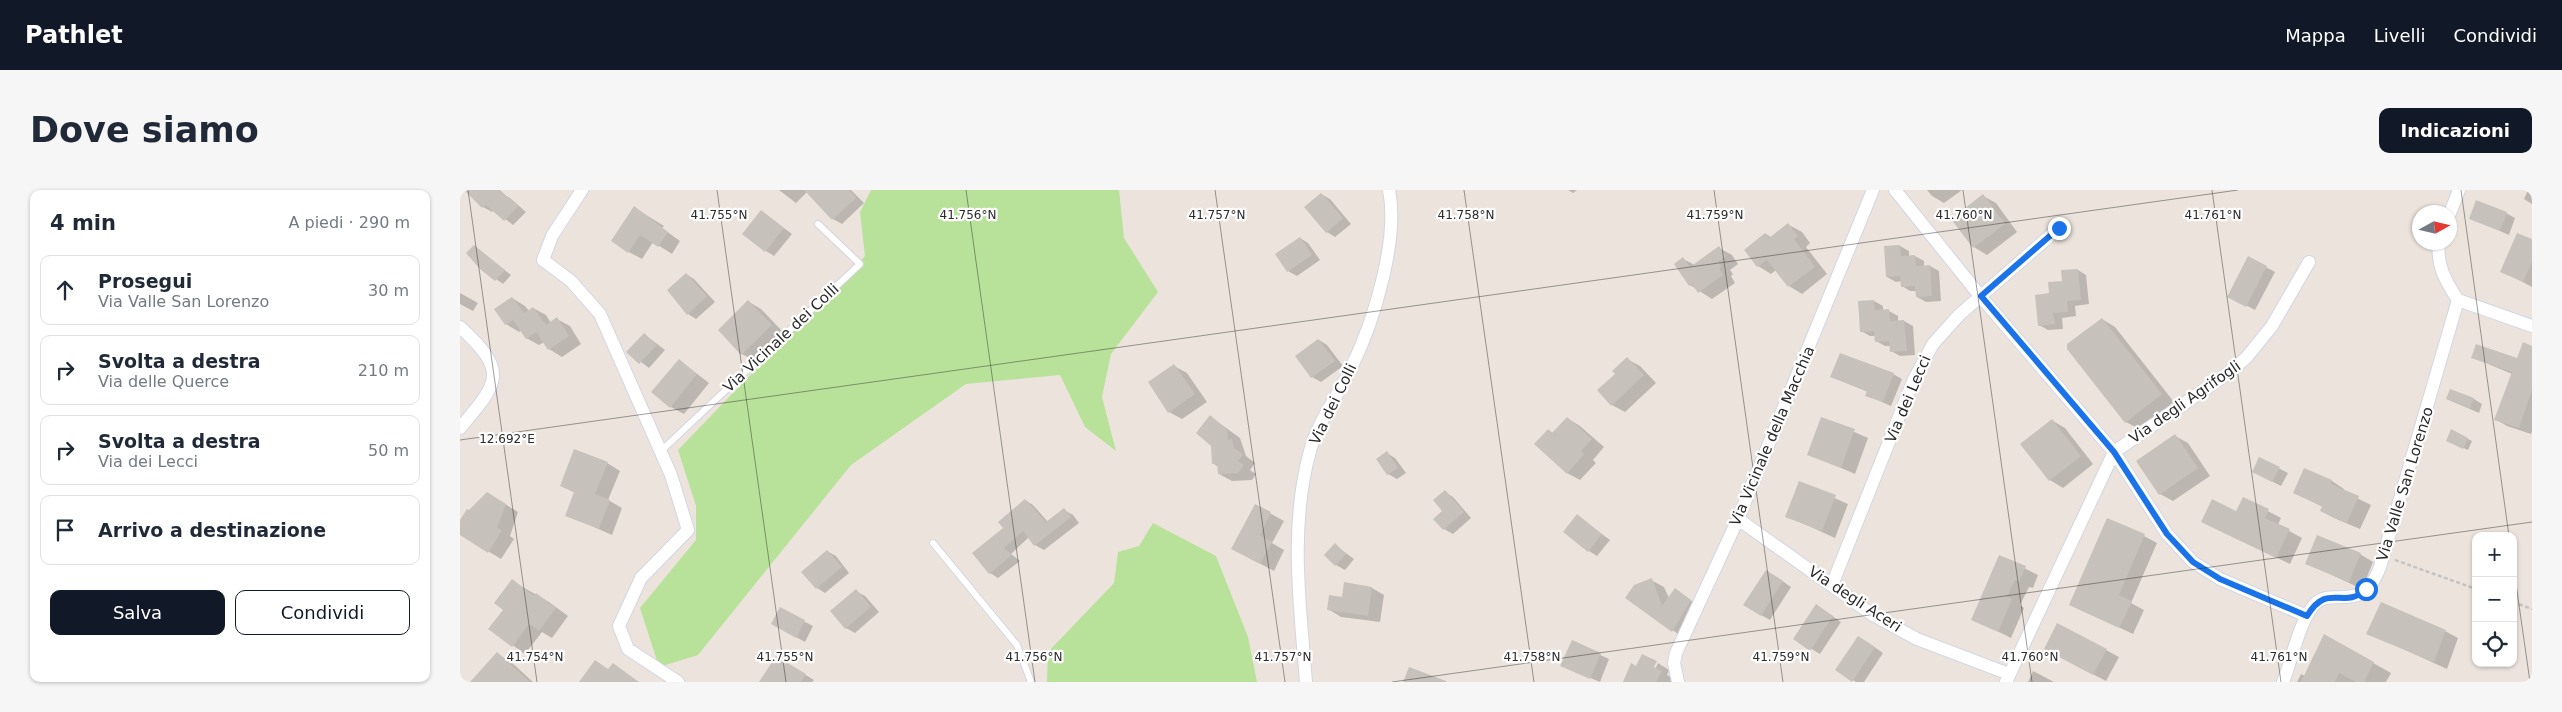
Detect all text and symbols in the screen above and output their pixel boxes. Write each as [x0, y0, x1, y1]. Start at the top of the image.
text: Pathlet [25, 21, 123, 49]
text: Mappa [2285, 25, 2346, 46]
text: Livelli [2374, 25, 2426, 46]
text: Condividi [2454, 25, 2537, 46]
button: Indicazioni [2379, 108, 2532, 153]
text: Dove siamo [30, 110, 259, 150]
north arrow [2412, 205, 2457, 250]
text: 41.755°N [691, 208, 747, 222]
text: 41.756°N [940, 208, 996, 222]
text: 41.757°N [1189, 208, 1245, 222]
text: 41.758°N [1438, 208, 1494, 222]
text: 41.759°N [1687, 208, 1743, 222]
text: 41.760°N [1936, 208, 1992, 222]
text: 41.761°N [2185, 208, 2241, 222]
text: 4 min [50, 211, 116, 235]
text: A piedi · 290 m [288, 213, 410, 232]
route end [2048, 217, 2071, 240]
text: Prosegui [98, 270, 192, 292]
icon: ahead [51, 276, 79, 304]
street label: Via Vicinale dei Colli [720, 280, 842, 396]
text: 30 m [368, 281, 409, 300]
text: Via Valle San Lorenzo [98, 292, 269, 311]
street label: Via Vicinale della Macchia [1726, 343, 1818, 529]
text: Svolta a destra [98, 350, 261, 372]
street label: Via dei Lecci [1881, 352, 1935, 446]
icon: right [51, 356, 79, 384]
street label: Via degli Agrifogli [2126, 357, 2244, 447]
text: 210 m [358, 361, 409, 380]
street label: Via dei Colli [1306, 361, 1360, 447]
text: Via delle Querce [98, 372, 229, 391]
street label: Via Valle San Lorenzo [2373, 405, 2437, 563]
text: Svolta a destra [98, 430, 261, 452]
text: 12.692°E [479, 432, 535, 446]
icon: right [51, 436, 79, 464]
text: 50 m [368, 441, 409, 460]
text: Via dei Lecci [98, 452, 198, 471]
icon: arrive [51, 516, 79, 544]
text: Arrivo a destinazione [98, 519, 326, 541]
map controls [2472, 532, 2517, 667]
button: + [2472, 532, 2517, 577]
street label: Via degli Aceri [1805, 562, 1905, 636]
button: − [2472, 577, 2517, 622]
route start [2355, 578, 2378, 601]
button: Salva [50, 590, 225, 635]
button: Condividi [235, 590, 410, 635]
button: locate [2472, 622, 2517, 667]
text: 41.754°N [507, 650, 563, 664]
text: 41.755°N [757, 650, 813, 664]
text: 41.756°N [1006, 650, 1062, 664]
text: 41.757°N [1255, 650, 1311, 664]
text: 41.758°N [1504, 650, 1560, 664]
text: 41.759°N [1753, 650, 1809, 664]
text: 41.760°N [2002, 650, 2058, 664]
text: 41.761°N [2251, 650, 2307, 664]

